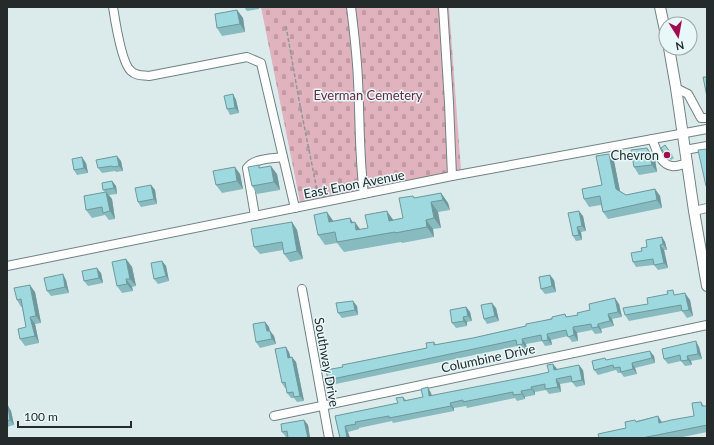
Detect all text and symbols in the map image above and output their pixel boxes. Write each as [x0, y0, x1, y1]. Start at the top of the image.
north arrow [658, 16, 698, 56]
text: N [675, 39, 685, 53]
park label: Everman Cemetery [314, 87, 423, 103]
place label: Chevron [611, 147, 659, 163]
marker: Chevron [662, 150, 672, 160]
street label: East Enon Avenue [302, 166, 406, 202]
street label: Southway Drive [311, 316, 343, 408]
street label: Columbine Drive [439, 340, 537, 376]
scale bar [18, 403, 131, 429]
text: 100 m [24, 409, 58, 424]

